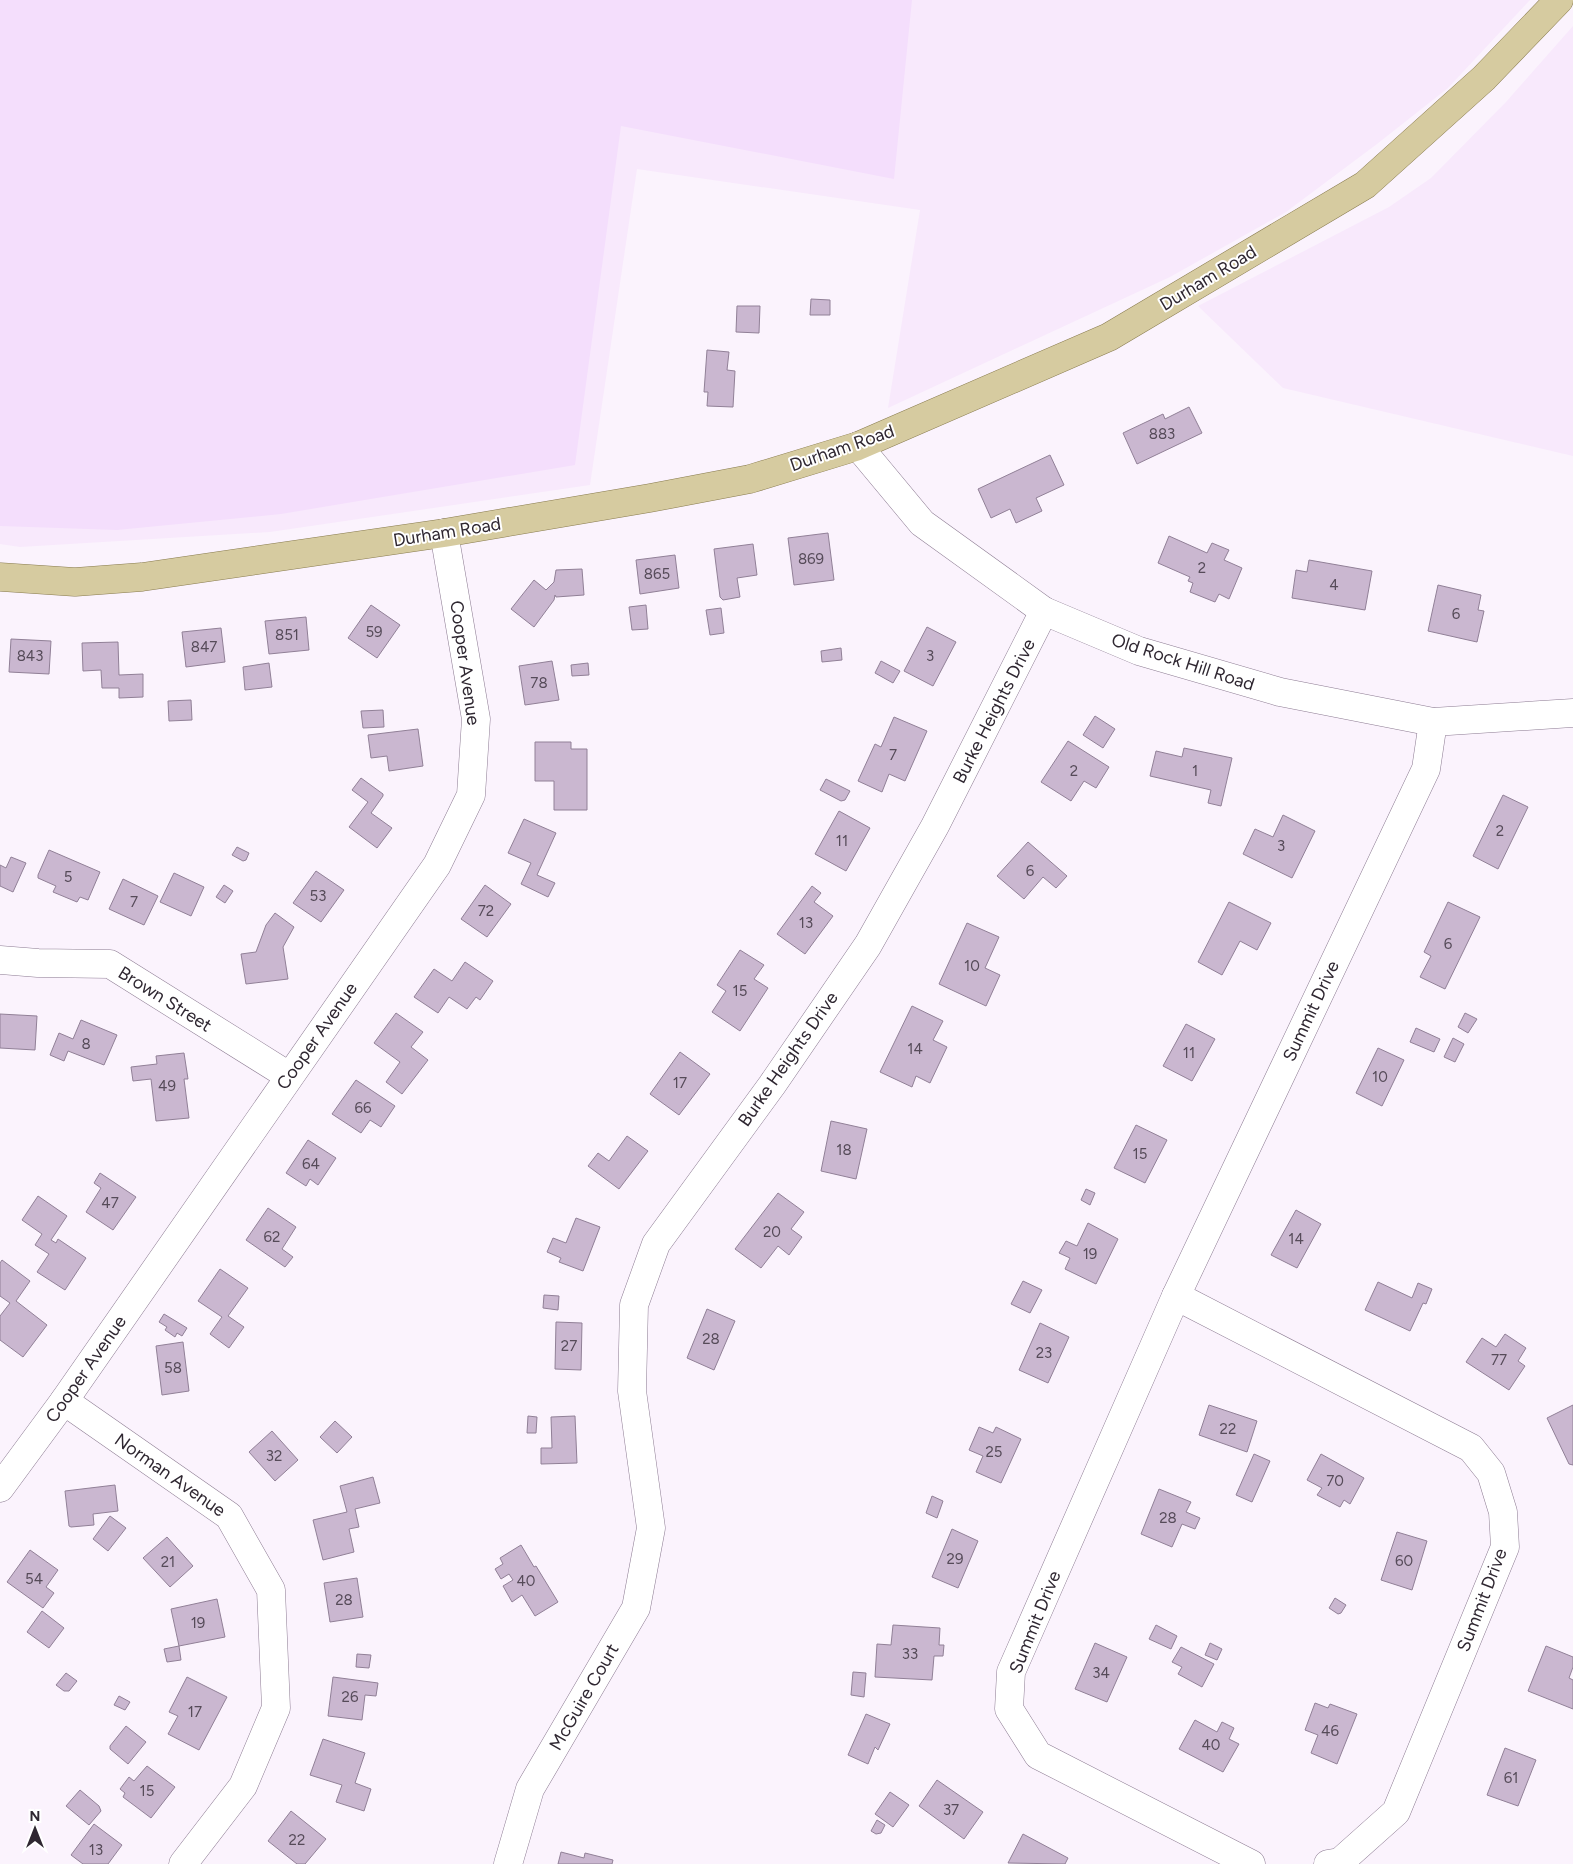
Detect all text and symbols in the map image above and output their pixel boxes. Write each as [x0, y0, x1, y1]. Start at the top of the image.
street label: Durham Road [1156, 241, 1260, 315]
street label: Durham Road [787, 420, 897, 476]
house number: 883 [1149, 425, 1175, 443]
street label: Durham Road [391, 513, 503, 551]
house number: 869 [798, 550, 824, 568]
house number: 2 [1198, 559, 1206, 577]
house number: 865 [644, 565, 670, 583]
house number: 4 [1329, 576, 1339, 594]
street label: Cooper Avenue [445, 599, 485, 727]
house number: 6 [1452, 605, 1461, 623]
house number: 59 [365, 623, 383, 641]
house number: 851 [275, 626, 299, 644]
street label: Old Rock Hill Road [1109, 629, 1257, 695]
street label: Burke Heights Drive [948, 635, 1040, 787]
house number: 847 [191, 638, 217, 656]
house number: 843 [17, 647, 43, 665]
house number: 3 [926, 647, 934, 665]
house number: 78 [530, 674, 548, 692]
house number: 7 [889, 746, 897, 764]
house number: 2 [1070, 762, 1078, 780]
house number: 1 [1192, 762, 1198, 780]
house number: 2 [1496, 822, 1504, 840]
house number: 11 [836, 832, 848, 850]
house number: 3 [1277, 837, 1285, 855]
house number: 6 [1026, 862, 1035, 880]
house number: 5 [64, 868, 72, 886]
house number: 53 [310, 887, 326, 905]
house number: 7 [130, 893, 138, 911]
house number: 72 [478, 902, 494, 920]
house number: 13 [799, 914, 813, 932]
house number: 6 [1444, 935, 1453, 953]
house number: 10 [964, 957, 980, 975]
street label: Summit Drive [1278, 957, 1344, 1065]
street label: Brown Street [114, 962, 216, 1037]
street label: Cooper Avenue [272, 978, 362, 1094]
house number: 15 [733, 982, 747, 1000]
street label: Burke Heights Drive [733, 987, 843, 1131]
house number: 8 [81, 1035, 91, 1053]
house number: 14 [907, 1040, 923, 1058]
house number: 11 [1183, 1044, 1195, 1062]
house number: 10 [1372, 1068, 1388, 1086]
house number: 17 [673, 1074, 687, 1092]
house number: 49 [158, 1077, 176, 1095]
house number: 66 [355, 1099, 372, 1117]
house number: 18 [836, 1141, 852, 1159]
house number: 15 [1133, 1145, 1147, 1163]
house number: 64 [302, 1155, 320, 1173]
house number: 47 [101, 1194, 119, 1212]
house number: 20 [763, 1223, 781, 1241]
house number: 62 [264, 1228, 280, 1246]
house number: 14 [1288, 1230, 1304, 1248]
house number: 19 [1083, 1245, 1097, 1263]
street label: Cooper Avenue [41, 1311, 131, 1427]
house number: 28 [702, 1330, 720, 1348]
house number: 27 [561, 1337, 577, 1355]
house number: 23 [1036, 1344, 1052, 1362]
house number: 77 [1491, 1351, 1507, 1369]
house number: 58 [164, 1359, 182, 1377]
house number: 22 [1220, 1420, 1236, 1438]
street label: Norman Avenue [110, 1429, 230, 1521]
house number: 25 [985, 1443, 1003, 1461]
house number: 32 [266, 1447, 282, 1465]
house number: 70 [1326, 1472, 1344, 1490]
house number: 28 [1159, 1509, 1177, 1527]
street label: Summit Drive [1452, 1545, 1512, 1655]
house number: 29 [947, 1550, 963, 1568]
house number: 60 [1395, 1552, 1413, 1570]
house number: 21 [161, 1553, 175, 1571]
street label: Summit Drive [1004, 1567, 1066, 1677]
house number: 54 [25, 1570, 43, 1588]
house number: 40 [517, 1572, 535, 1590]
house number: 28 [335, 1591, 353, 1609]
house number: 19 [191, 1614, 205, 1632]
street label: McGuire Court [545, 1640, 624, 1754]
house number: 33 [902, 1645, 918, 1663]
house number: 34 [1092, 1664, 1110, 1682]
house number: 26 [342, 1688, 359, 1706]
house number: 17 [188, 1703, 202, 1721]
house number: 46 [1321, 1722, 1339, 1740]
house number: 40 [1202, 1736, 1220, 1754]
house number: 61 [1504, 1769, 1518, 1787]
house number: 15 [140, 1782, 154, 1800]
house number: 37 [943, 1801, 959, 1819]
north arrow [10, 1804, 60, 1854]
text: N [30, 1808, 40, 1825]
house number: 22 [289, 1831, 305, 1849]
house number: 13 [89, 1841, 103, 1859]

